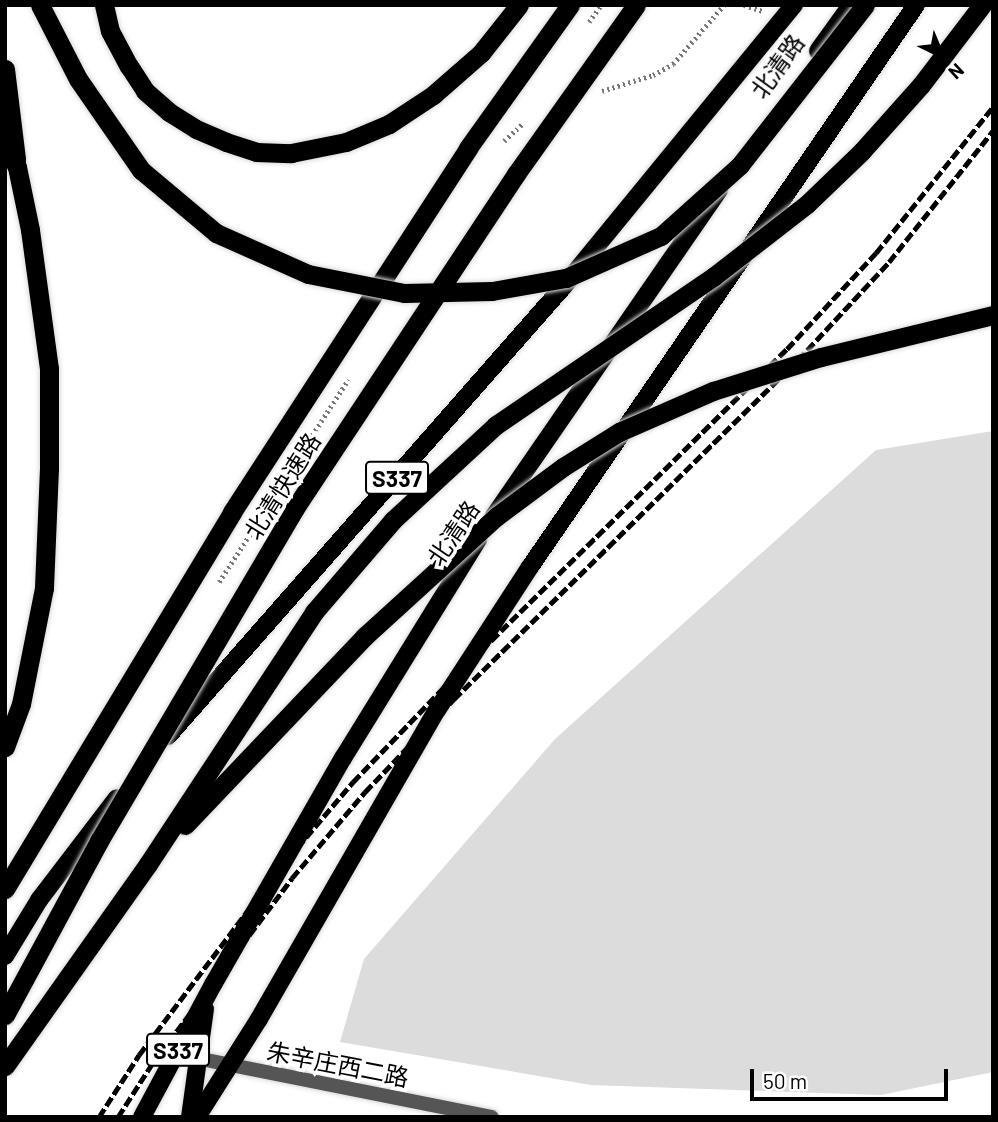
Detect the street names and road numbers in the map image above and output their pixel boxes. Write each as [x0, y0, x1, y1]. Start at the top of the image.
street label: 北清路 [744, 28, 810, 104]
street label: 北清快速路 [238, 427, 326, 545]
road number: S337 [364, 458, 430, 498]
street label: 北清路 [421, 495, 485, 571]
road number: S337 [145, 1030, 211, 1070]
street label: 朱辛庄西二路 [265, 1036, 411, 1092]

